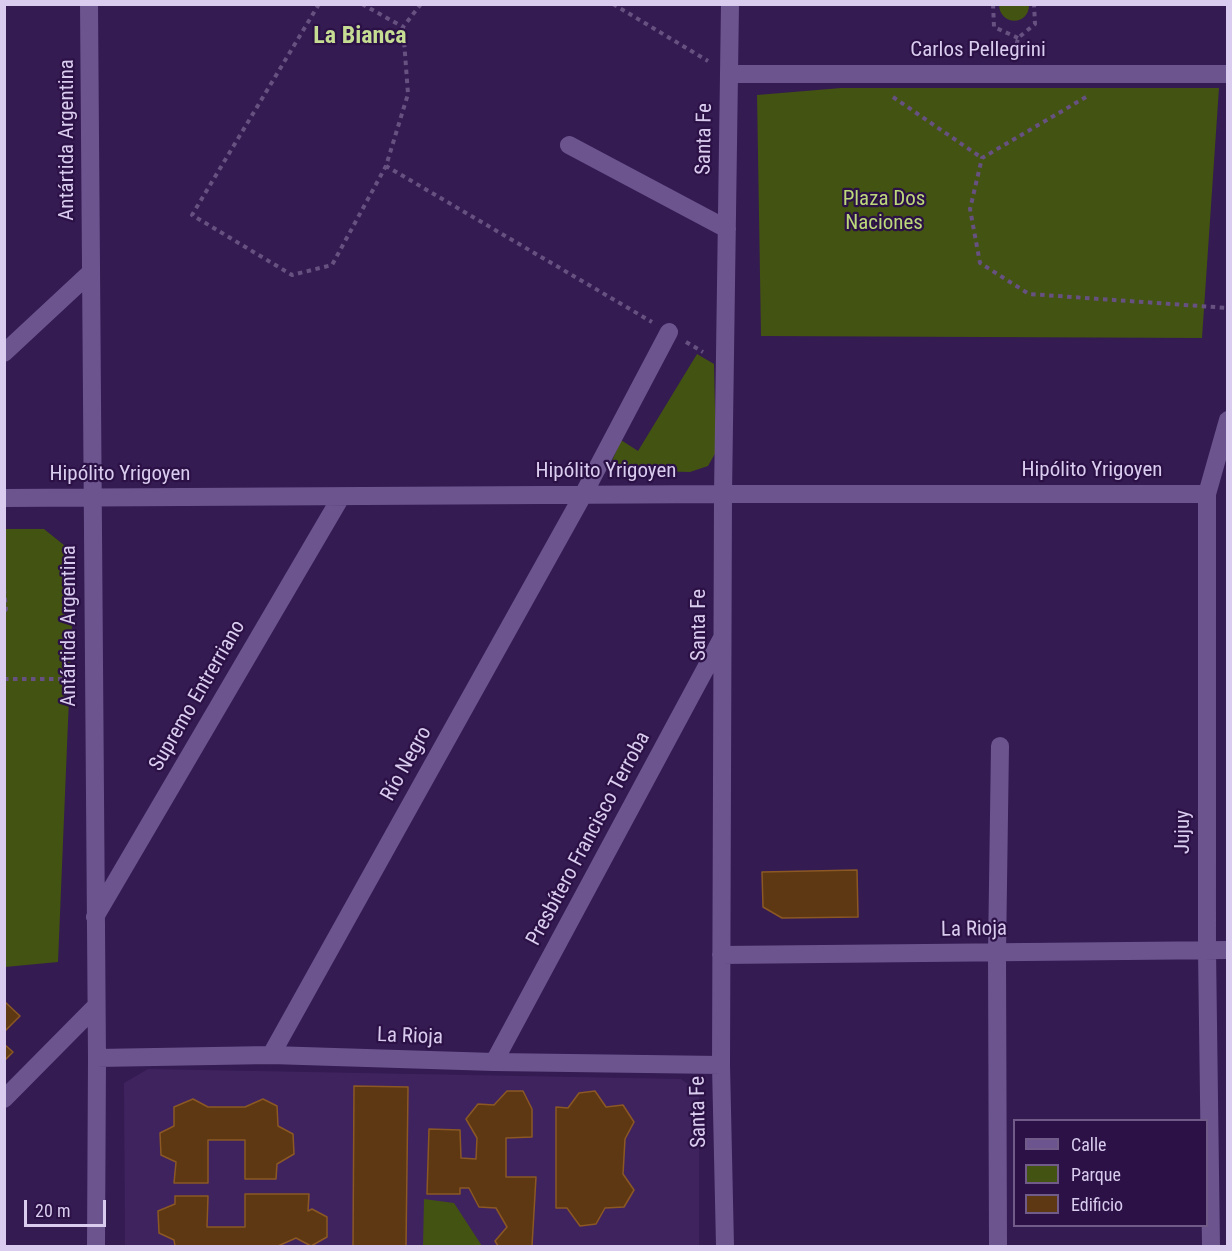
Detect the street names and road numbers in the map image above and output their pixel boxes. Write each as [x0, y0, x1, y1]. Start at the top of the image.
street label: Carlos Pellegrini [910, 38, 1046, 64]
street label: Antártida Argentina [55, 59, 81, 221]
street label: Santa Fe [692, 103, 718, 175]
street label: Hipólito Yrigoyen [1022, 458, 1162, 484]
street label: Hipólito Yrigoyen [536, 459, 676, 485]
street label: Hipólito Yrigoyen [50, 462, 190, 488]
street label: Antártida Argentina [57, 545, 83, 707]
street label: Santa Fe [687, 589, 713, 661]
street label: Supremo Entrerriano [145, 616, 251, 776]
street label: Río Negro [376, 722, 438, 806]
street label: Presbítero Francisco Terroba [522, 728, 656, 950]
street label: Jujuy [1171, 810, 1197, 854]
street label: La Rioja [941, 917, 1007, 943]
street label: La Rioja [377, 1023, 443, 1051]
street label: Santa Fe [686, 1076, 712, 1148]

